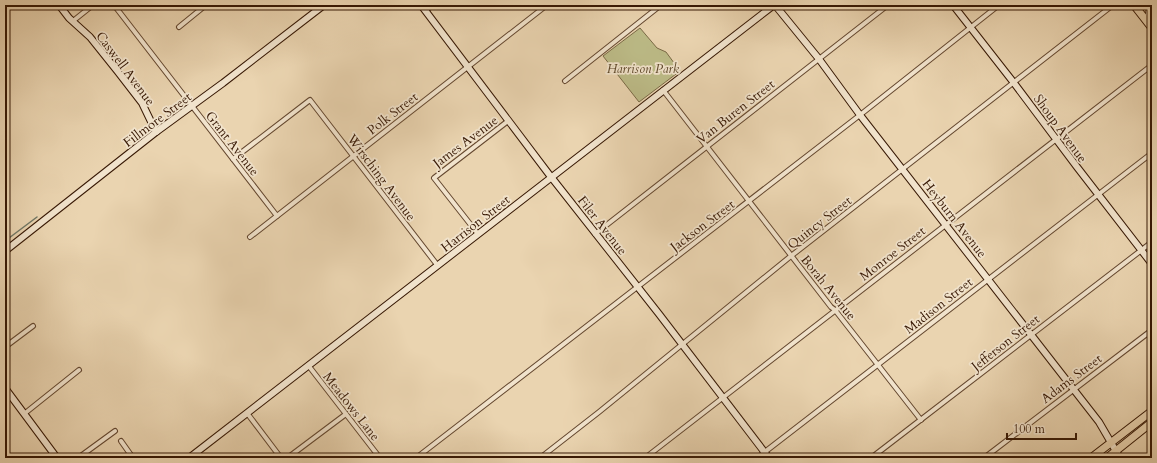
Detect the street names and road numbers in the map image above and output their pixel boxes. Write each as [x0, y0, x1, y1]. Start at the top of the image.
street label: Caswell Avenue [91, 28, 159, 109]
street label: Van Buren Street [693, 76, 779, 148]
street label: Fillmore Street [120, 88, 195, 151]
street label: Polk Street [364, 88, 422, 139]
street label: Shoup Avenue [1029, 91, 1091, 166]
street label: Grant Avenue [201, 107, 263, 180]
street label: James Avenue [428, 111, 502, 173]
street label: Wirsching Avenue [342, 130, 420, 225]
street label: Heyburn Avenue [918, 175, 991, 262]
street label: Harrison Street [437, 191, 514, 256]
street label: Filer Avenue [573, 192, 631, 259]
street label: Quincy Street [784, 192, 855, 254]
street label: Jackson Street [665, 196, 739, 257]
street label: Monroe Street [856, 222, 929, 285]
street label: Borah Avenue [796, 251, 860, 324]
street label: Madison Street [901, 273, 976, 338]
street label: Jefferson Street [966, 310, 1044, 376]
street label: Adams Street [1037, 350, 1106, 408]
street label: Meadows Lane [319, 368, 384, 445]

